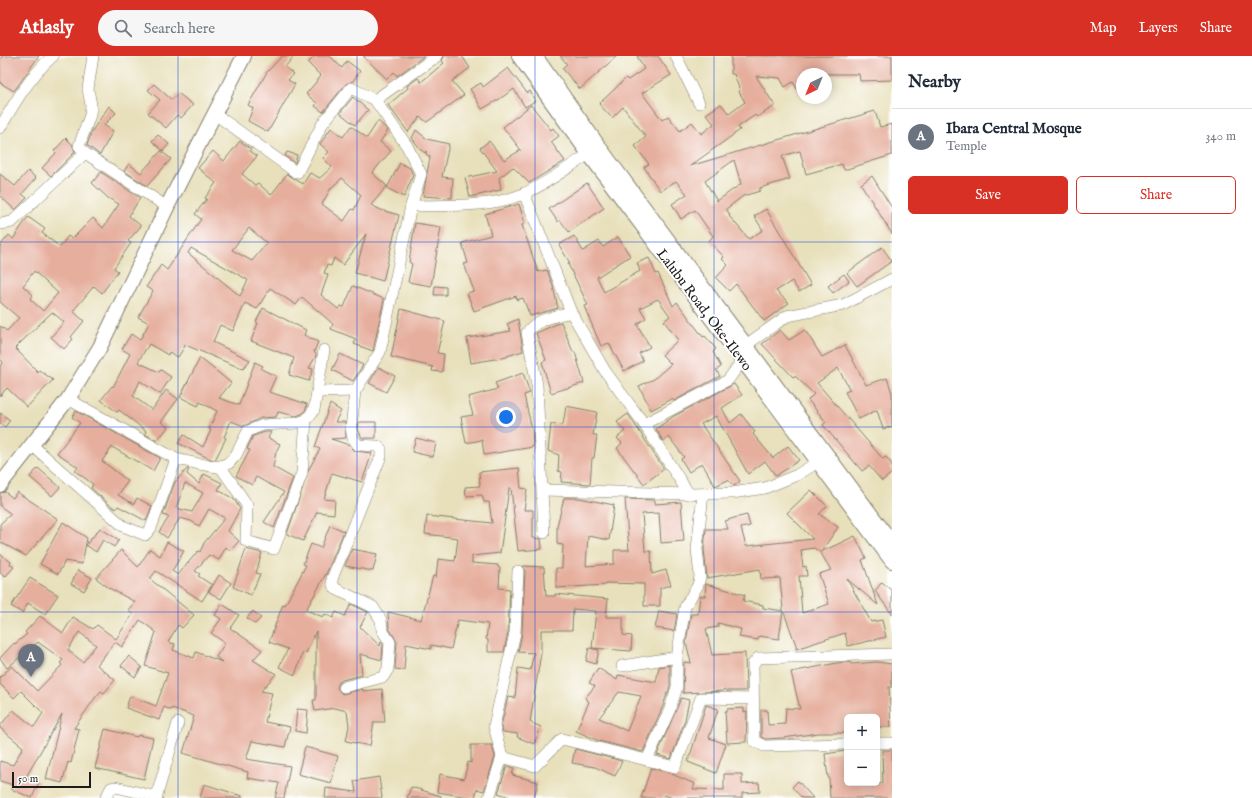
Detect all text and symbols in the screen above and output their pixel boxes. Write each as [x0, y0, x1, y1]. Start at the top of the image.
search box [98, 10, 378, 46]
text: Atlasly [20, 16, 74, 40]
icon: search [112, 17, 134, 39]
text: Search here [144, 19, 215, 38]
text: Map [1090, 19, 1117, 37]
text: Layers [1139, 19, 1178, 37]
text: Share [1200, 19, 1232, 37]
north arrow [796, 68, 832, 104]
text: Nearby [908, 72, 961, 93]
text: Ibara Central Mosque [946, 119, 1082, 138]
text: A [917, 128, 925, 145]
text: 340 m [1206, 128, 1236, 145]
text: Temple [946, 138, 987, 155]
button: Save [908, 176, 1068, 214]
button: Share [1076, 176, 1236, 214]
street label: Lalubu Road, Oke-Ilewo [652, 245, 756, 375]
your location [496, 407, 516, 427]
pin: A [18, 644, 44, 677]
map controls [844, 714, 880, 786]
button: + [844, 714, 880, 750]
button: − [844, 750, 880, 786]
scale bar [12, 770, 91, 789]
text: 50 m [18, 772, 38, 786]

